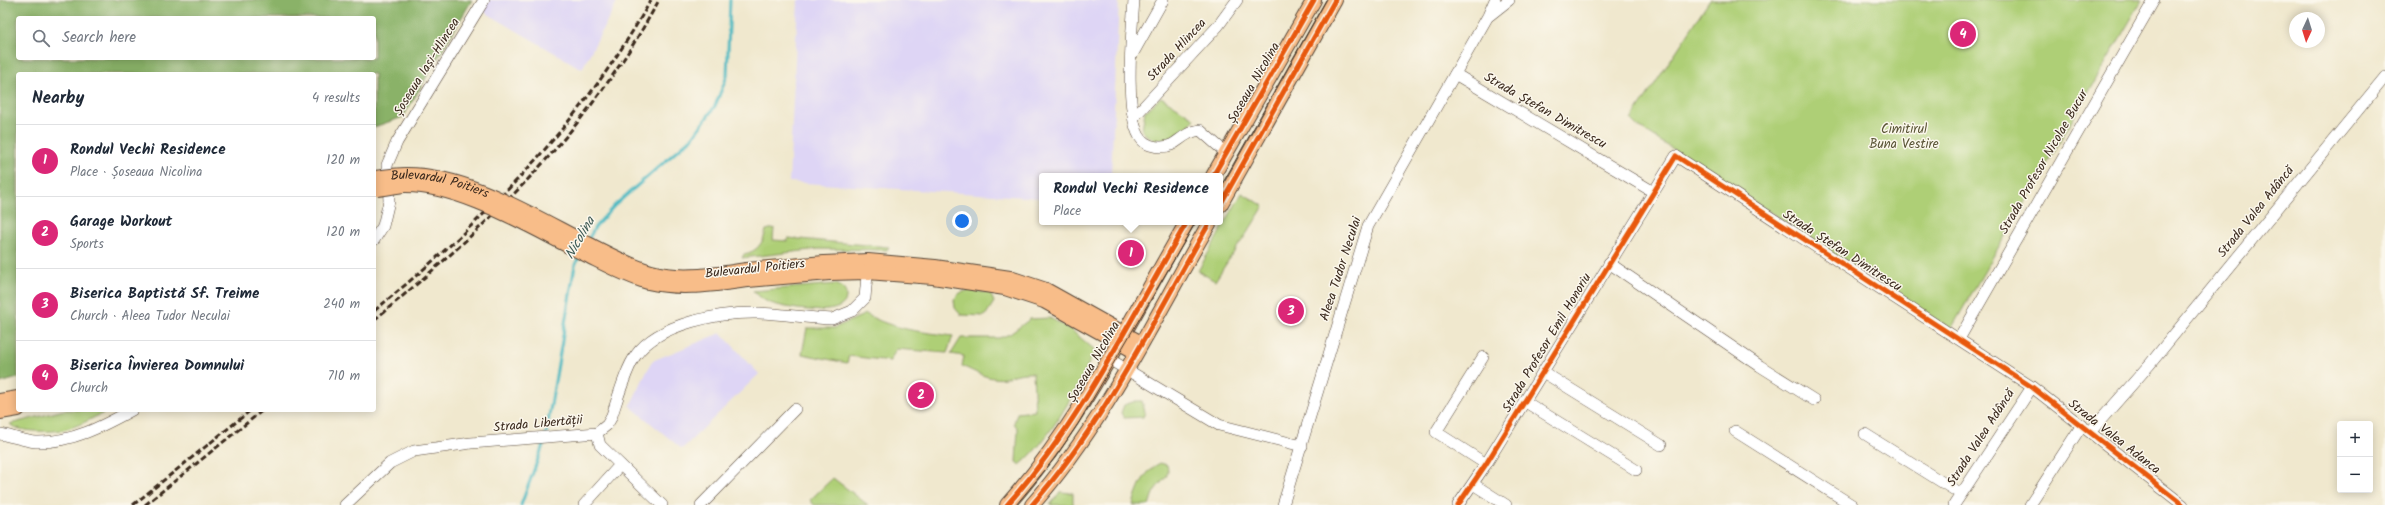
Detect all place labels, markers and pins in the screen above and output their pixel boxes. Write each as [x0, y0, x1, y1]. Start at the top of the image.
pin: 4 [1950, 19, 1976, 49]
pin: 1 [1118, 238, 1144, 268]
pin: 3 [1278, 296, 1304, 326]
pin: 2 [908, 380, 934, 410]

